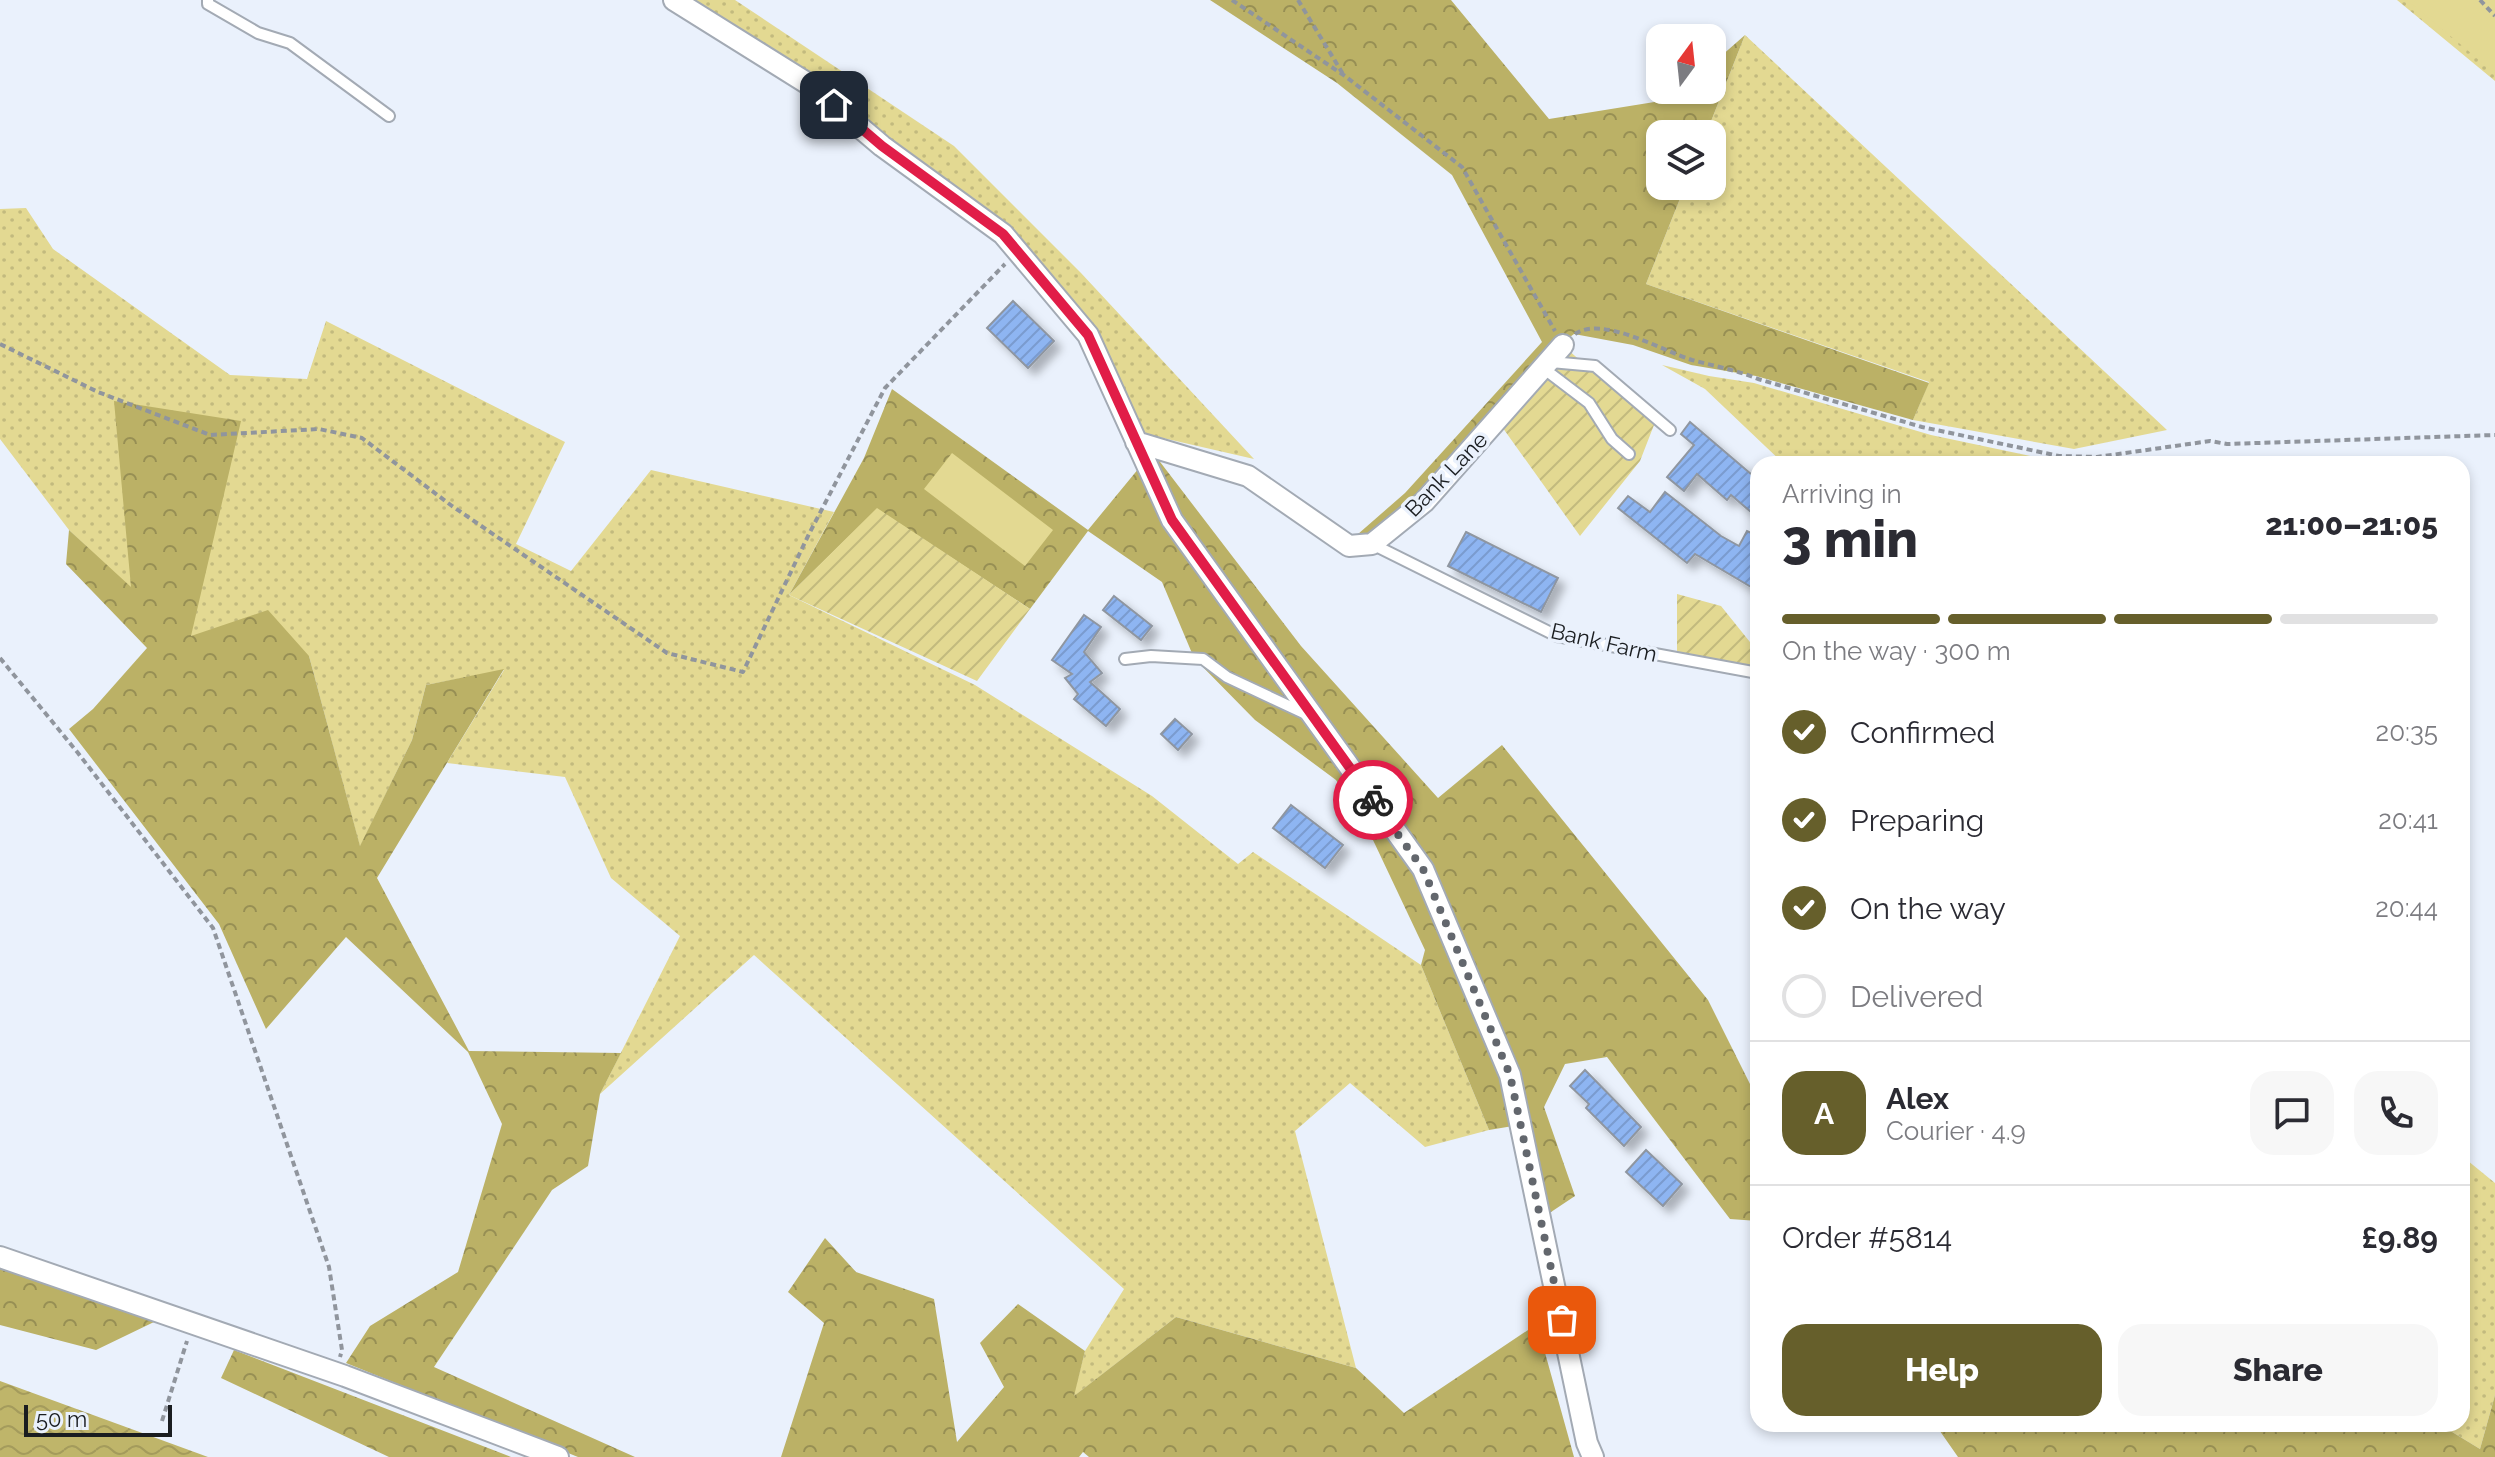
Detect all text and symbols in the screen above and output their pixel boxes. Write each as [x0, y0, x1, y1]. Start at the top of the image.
north arrow [1646, 24, 1726, 104]
map controls [1646, 24, 1726, 200]
pin [800, 71, 868, 139]
icon: home [812, 83, 856, 127]
button: layers [1646, 120, 1726, 200]
street label: Bank Lane [1399, 426, 1493, 522]
text: Arriving in [1782, 479, 1902, 509]
text: 21:00–21:05 [2265, 507, 2438, 542]
text: 3 min [1782, 508, 1918, 569]
street label: Bank Farm [1548, 617, 1660, 667]
text: On the way · 300 m [1782, 636, 2011, 666]
icon: check [1782, 710, 1826, 754]
text: Confirmed [1850, 715, 1995, 750]
text: 20:35 [2376, 717, 2438, 747]
courier [1333, 760, 1413, 840]
icon: bike [1351, 778, 1395, 822]
icon: check [1782, 798, 1826, 842]
text: Preparing [1850, 803, 1984, 838]
text: 20:41 [2378, 805, 2438, 835]
icon: check [1782, 886, 1826, 930]
text: On the way [1850, 891, 2006, 926]
text: 20:44 [2375, 893, 2438, 923]
text: Delivered [1850, 979, 1983, 1014]
button: chat [2250, 1071, 2334, 1155]
button: phone [2354, 1071, 2438, 1155]
text: Alex [1886, 1081, 1949, 1116]
text: A [1814, 1096, 1834, 1131]
text: Courier · 4.9 [1886, 1116, 2026, 1146]
text: Order #5814 [1782, 1220, 1952, 1255]
text: £9.89 [2361, 1220, 2438, 1255]
pin [1528, 1286, 1596, 1354]
icon: bag [1540, 1298, 1584, 1342]
button: Help [1782, 1324, 2102, 1416]
button: Share [2118, 1324, 2438, 1416]
scale bar [24, 1401, 172, 1437]
text: 50 m [36, 1406, 87, 1432]

